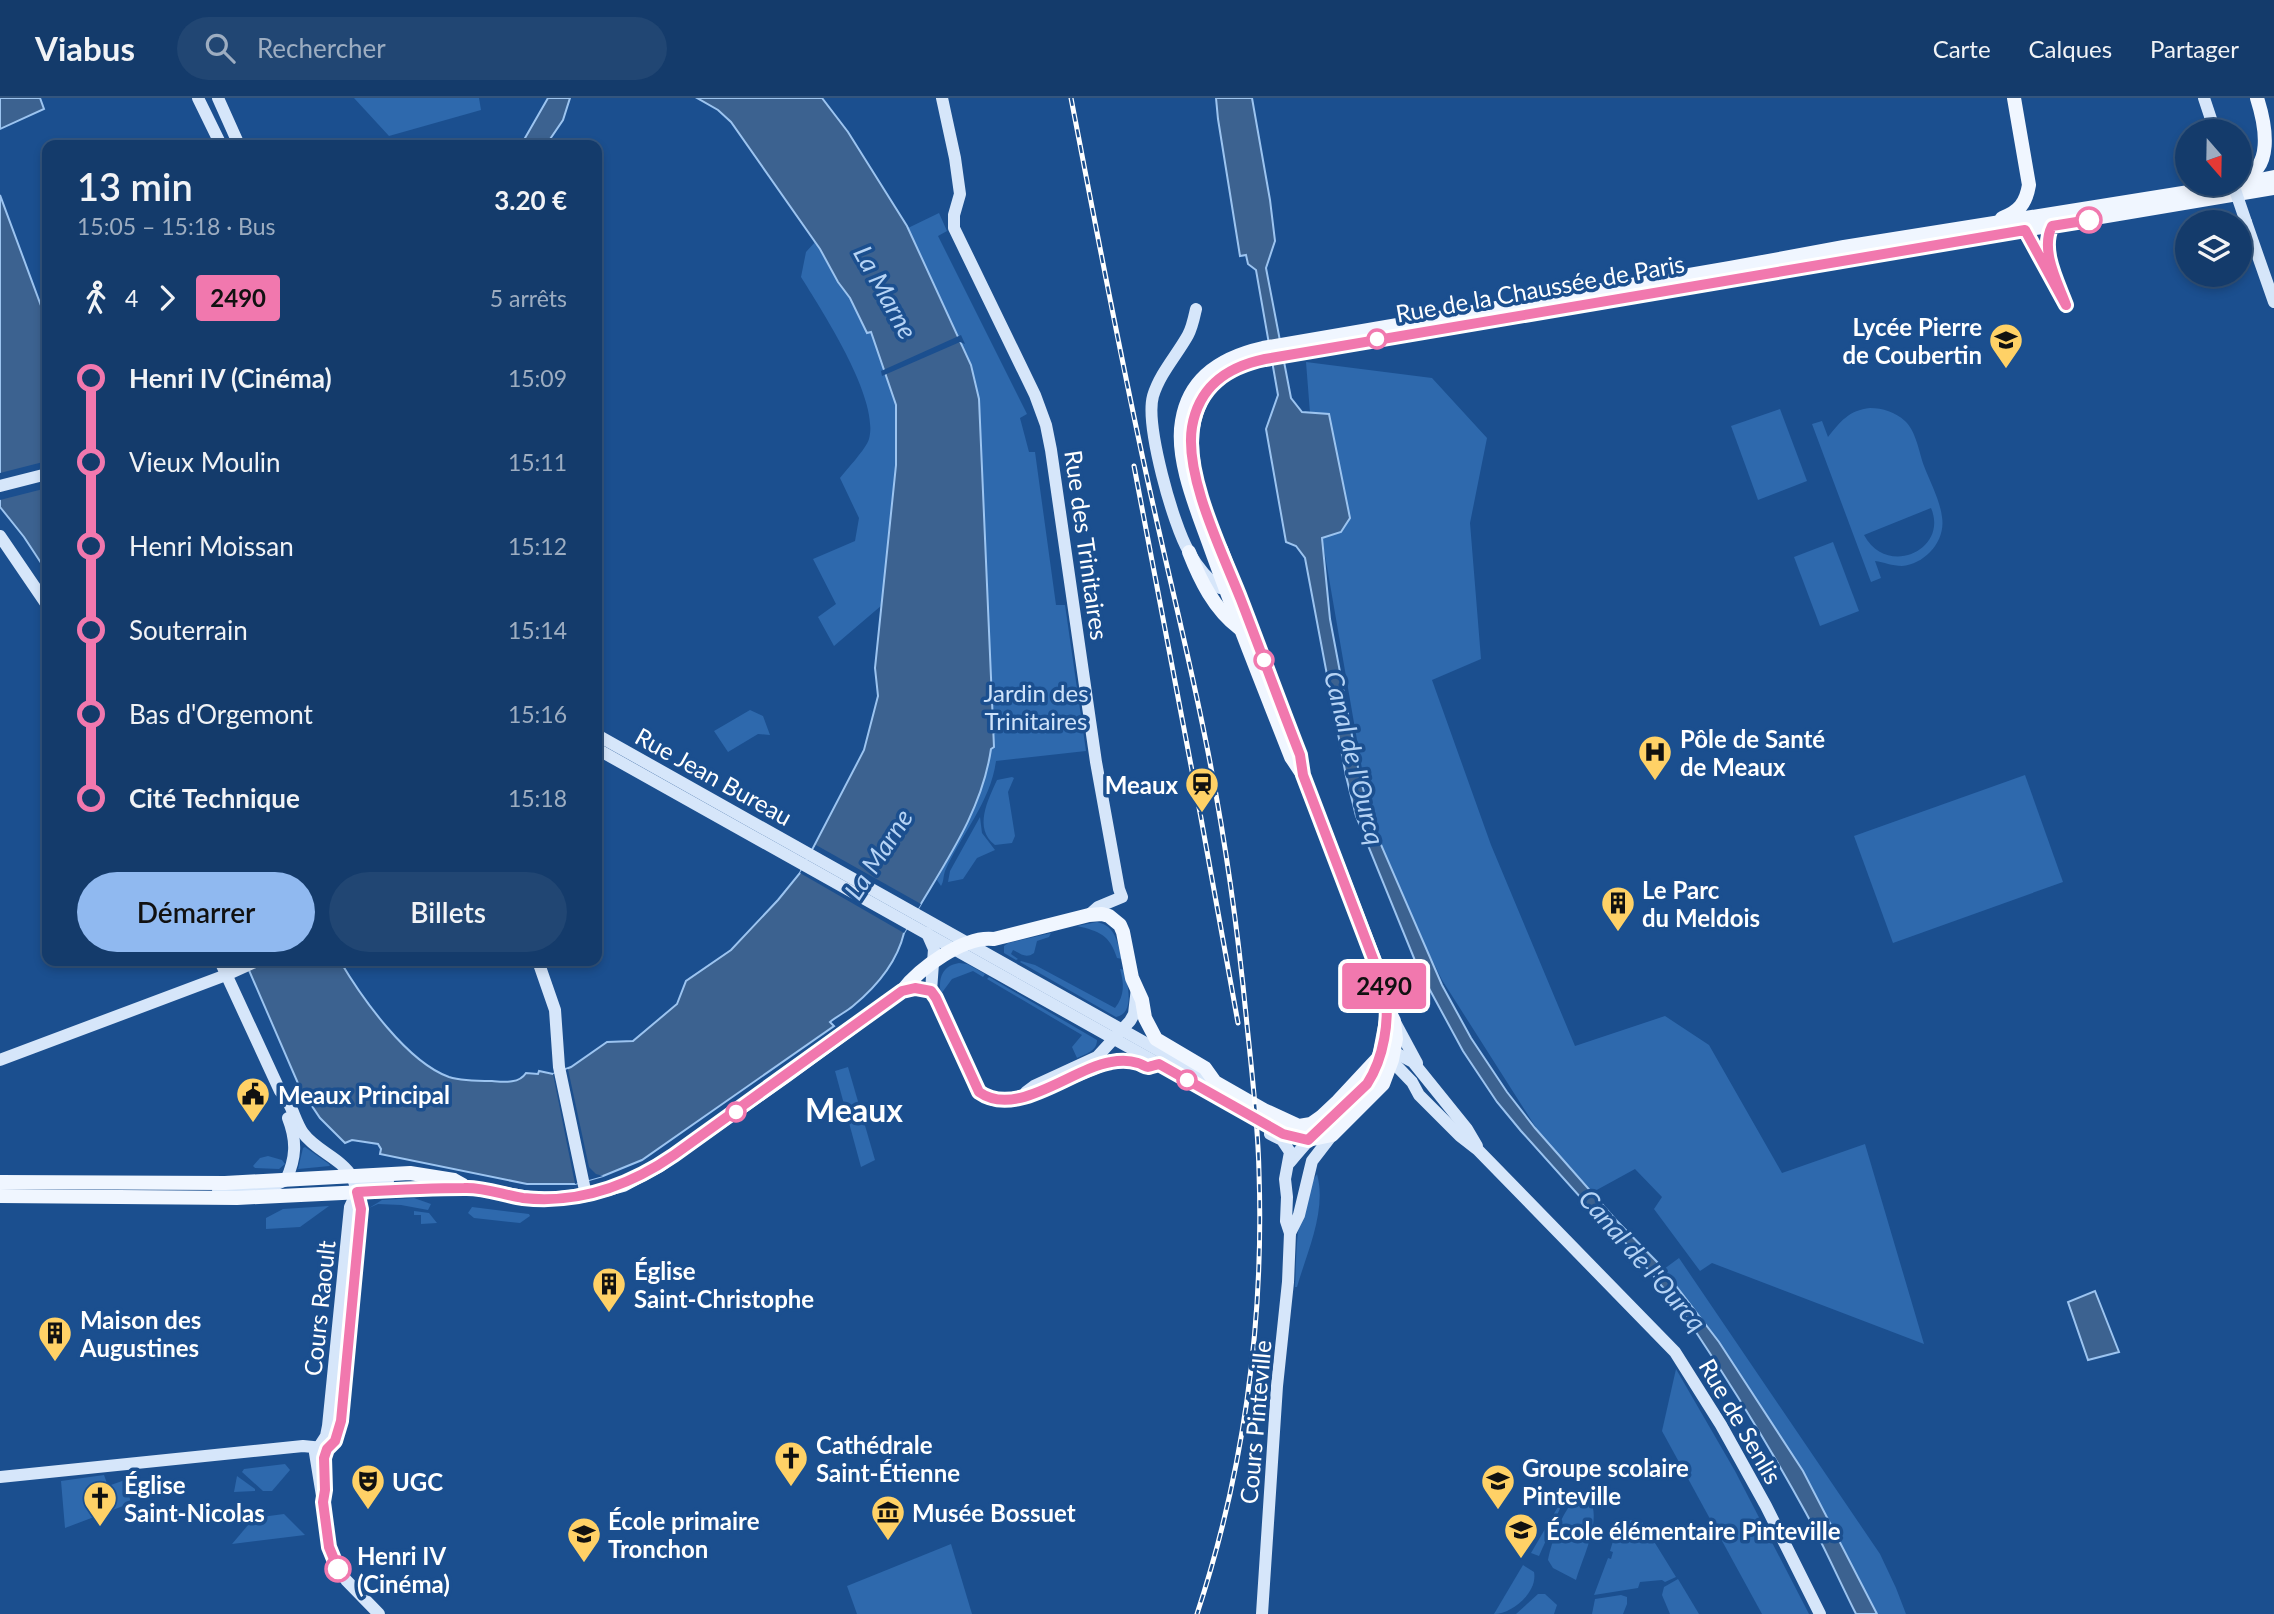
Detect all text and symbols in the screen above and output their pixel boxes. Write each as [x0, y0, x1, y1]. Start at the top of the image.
search box [177, 17, 667, 80]
text: Viabus [35, 28, 135, 68]
icon: search [201, 29, 239, 67]
text: Rechercher [257, 32, 386, 64]
text: Carte [1933, 34, 1991, 63]
text: Calques [2029, 34, 2112, 63]
text: Partager [2150, 34, 2239, 63]
north arrow [2175, 119, 2252, 196]
map controls [2175, 119, 2252, 287]
text: 13 min [77, 163, 193, 209]
text: 3.20 € [494, 184, 567, 216]
unlabelled marker [2076, 207, 2102, 233]
button: layers [2175, 210, 2252, 287]
text: 15:05 – 15:18 · Bus [77, 212, 276, 240]
water label: La Marne [847, 240, 925, 344]
street label: Rue de la Chaussée de Paris [1393, 248, 1687, 328]
icon: walk [77, 279, 115, 317]
icon: forward [148, 279, 186, 317]
text: 2490 [210, 283, 266, 312]
text: 4 [125, 284, 138, 312]
text: 5 arrêts [490, 284, 567, 312]
place label: Lycée Pierre de Coubertin [1842, 312, 1982, 369]
school or university icon: Lycée Pierre de Coubertin [1987, 321, 2025, 370]
unlabelled marker [1367, 329, 1387, 349]
text: Henri IV (Cinéma) [129, 362, 332, 394]
text: 15:09 [508, 364, 567, 392]
text: Vieux Moulin [129, 446, 281, 478]
text: 15:11 [508, 448, 567, 476]
street label: Rue des Trinitaires [1059, 448, 1115, 642]
text: Henri Moissan [129, 530, 294, 562]
text: 15:12 [508, 532, 567, 560]
text: Souterrain [129, 614, 248, 646]
text: 15:14 [508, 616, 567, 644]
unlabelled marker [1254, 650, 1274, 670]
water label: Canal de l'Ourcq [1318, 668, 1392, 848]
park label: Jardin des Trinitaires [983, 678, 1089, 735]
text: Bas d'Orgemont [129, 698, 313, 730]
text: 15:16 [508, 700, 567, 728]
street label: Rue Jean Bureau [631, 721, 797, 831]
place label: Pôle de Santé de Meaux [1680, 724, 1825, 781]
hospital icon: Pôle de Santé de Meaux [1636, 733, 1674, 782]
station icon: Meaux [1183, 765, 1221, 814]
place label: Meaux [1105, 770, 1178, 799]
text: Cité Technique [129, 782, 300, 814]
text: 15:18 [508, 784, 567, 812]
water label: La Marne [837, 803, 919, 905]
button: Démarrer [77, 872, 315, 952]
button: Billets [329, 872, 567, 952]
place label: Le Parc du Meldois [1642, 875, 1760, 932]
building icon: Le Parc du Meldois [1599, 884, 1637, 933]
line badge: 2490 [1335, 963, 1433, 1009]
text: 2490 [1356, 971, 1412, 1000]
unlabelled marker [1177, 1070, 1197, 1090]
public building icon: Meaux Principal [234, 1075, 272, 1124]
place label: Meaux Principal [278, 1080, 450, 1109]
district label: Meaux [805, 1090, 903, 1129]
unlabelled marker [726, 1102, 746, 1122]
water label: Canal de l'Ourcq [1573, 1182, 1713, 1338]
street label: Cours Raoult [297, 1238, 341, 1377]
place label: Église Saint-Christophe [634, 1256, 814, 1313]
building icon: Église Saint-Christophe [590, 1265, 628, 1314]
place label: Maison des Augustines [79, 1305, 201, 1362]
building icon: Maison des Augustines [36, 1314, 74, 1363]
street label: Cours Pinteville [1233, 1339, 1277, 1505]
street label: Rue de Senlis [1693, 1353, 1789, 1489]
place label: Cathédrale Saint-Étienne [816, 1430, 960, 1487]
church icon: Cathédrale Saint-Étienne [772, 1439, 810, 1488]
place label: Groupe scolaire Pinteville [1522, 1453, 1689, 1510]
theatre icon: UGC [349, 1462, 387, 1511]
school or university icon: Groupe scolaire Pinteville [1479, 1462, 1517, 1511]
place label: UGC [392, 1467, 443, 1496]
place label: Église Saint-Nicolas [124, 1470, 265, 1527]
church icon: Église Saint-Nicolas [81, 1479, 119, 1528]
museum icon: Musée Bossuet [869, 1493, 907, 1542]
place label: Musée Bossuet [912, 1498, 1076, 1527]
place label: École primaire Tronchon [608, 1506, 760, 1563]
school or university icon: École élémentaire Pinteville [1502, 1511, 1540, 1560]
school or university icon: École primaire Tronchon [565, 1515, 603, 1564]
place label: École élémentaire Pinteville [1546, 1516, 1841, 1545]
place label: Henri IV (Cinéma) [357, 1541, 450, 1598]
marker: Henri IV (Cinéma) [325, 1556, 351, 1582]

